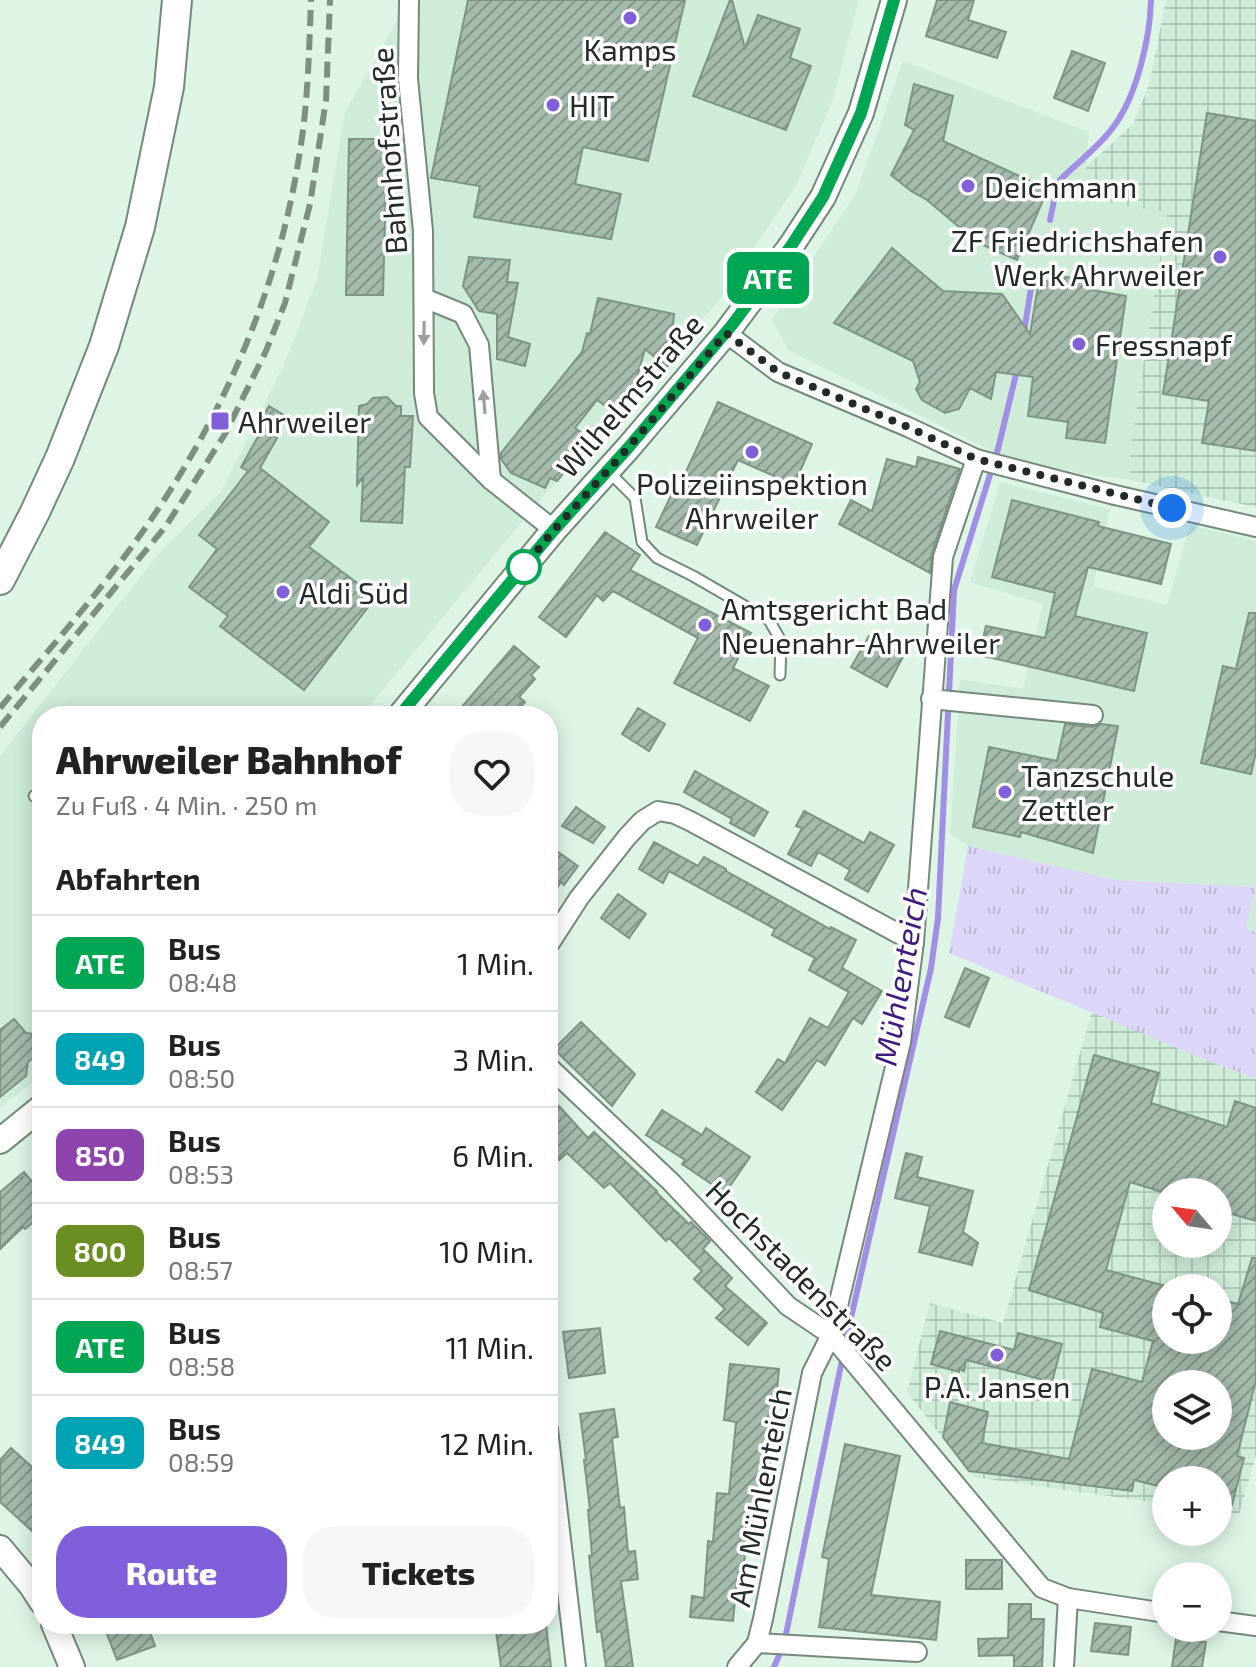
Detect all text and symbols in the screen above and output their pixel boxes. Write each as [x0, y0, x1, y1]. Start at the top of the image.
marker: Kamps [621, 9, 639, 27]
place label: Kamps [583, 31, 677, 67]
street label: Bahnhofstraße [363, 46, 413, 256]
place label: HIT [569, 87, 614, 123]
marker: HIT [544, 96, 562, 114]
place label: Deichmann [984, 168, 1137, 204]
marker: Deichmann [959, 177, 977, 195]
place label: ZF Friedrichshafen Werk Ahrweiler [951, 222, 1204, 292]
marker: ZF Friedrichshafen Werk Ahrweiler [1211, 248, 1229, 266]
line badge: ATE [722, 252, 814, 304]
text: ATE [743, 261, 793, 295]
street label: Wilhelmstraße [548, 306, 710, 484]
one-way arrow [418, 321, 430, 346]
place label: Fressnapf [1095, 326, 1232, 362]
marker: Fressnapf [1070, 335, 1088, 353]
one-way arrow [477, 389, 490, 414]
place label: Ahrweiler [238, 403, 371, 439]
marker: Ahrweiler [209, 410, 231, 432]
marker: Polizeiinspektion Ahrweiler [743, 443, 761, 461]
place label: Polizeiinspektion Ahrweiler [636, 465, 868, 535]
your location [1152, 488, 1192, 528]
unlabelled marker [507, 550, 541, 584]
place label: Aldi Süd [299, 574, 409, 610]
marker: Aldi Süd [274, 583, 292, 601]
place label: Amtsgericht Bad Neuenahr-Ahrweiler [721, 590, 1000, 660]
marker: Amtsgericht Bad Neuenahr-Ahrweiler [696, 616, 714, 634]
button: heart [450, 732, 534, 816]
text: Ahrweiler Bahnhof [56, 736, 401, 782]
place label: Tanzschule Zettler [1021, 757, 1174, 827]
marker: Tanzschule Zettler [996, 783, 1014, 801]
text: Zu Fuß · 4 Min. · 250 m [56, 789, 317, 820]
text: Abfahrten [56, 860, 201, 896]
water label: Mühlenteich [865, 884, 933, 1068]
text: Bus [168, 930, 221, 966]
text: 1 Min. [457, 945, 534, 981]
text: ATE [75, 946, 125, 980]
text: 08:48 [168, 966, 237, 997]
text: Bus [168, 1026, 221, 1062]
text: 3 Min. [453, 1041, 534, 1077]
text: 849 [74, 1042, 126, 1076]
text: 08:50 [168, 1062, 235, 1093]
text: Bus [168, 1122, 221, 1158]
text: 6 Min. [452, 1137, 534, 1173]
text: 850 [75, 1138, 125, 1172]
text: 08:53 [168, 1158, 234, 1189]
street label: Hochstadenstraße [699, 1172, 905, 1378]
north arrow [1152, 1178, 1232, 1258]
map controls [1152, 1178, 1232, 1642]
text: Bus [168, 1218, 221, 1254]
text: 10 Min. [439, 1233, 534, 1269]
text: 800 [74, 1234, 126, 1268]
text: 08:57 [168, 1254, 233, 1285]
button: locate [1152, 1274, 1232, 1354]
text: Bus [168, 1314, 221, 1350]
text: 11 Min. [445, 1329, 534, 1365]
text: ATE [75, 1330, 125, 1364]
marker: P.A. Jansen [988, 1346, 1006, 1364]
text: 08:58 [168, 1350, 235, 1381]
place label: P.A. Jansen [924, 1368, 1070, 1404]
button: layers [1152, 1370, 1232, 1450]
street label: Am Mühlenteich [720, 1385, 798, 1609]
text: Bus [168, 1410, 221, 1446]
text: 12 Min. [440, 1425, 534, 1461]
text: 849 [74, 1426, 126, 1460]
text: 08:59 [168, 1446, 234, 1477]
button: + [1152, 1466, 1232, 1546]
button: Route [56, 1526, 287, 1618]
button: Tickets [303, 1526, 534, 1618]
button: − [1152, 1562, 1232, 1642]

